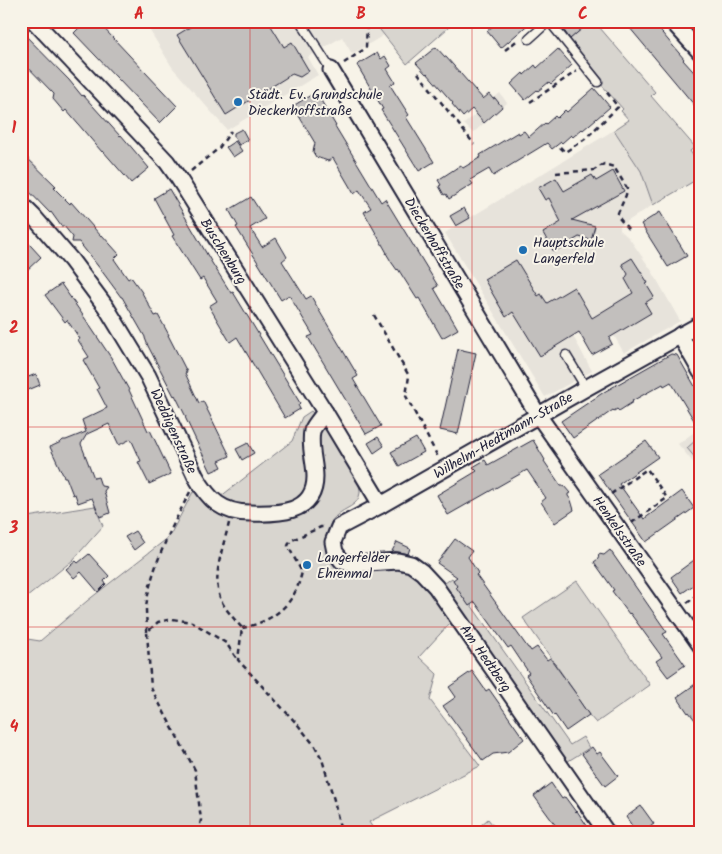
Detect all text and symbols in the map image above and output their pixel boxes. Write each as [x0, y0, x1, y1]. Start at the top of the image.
text: A [134, 2, 144, 27]
text: B [356, 2, 366, 27]
text: C [578, 2, 588, 27]
place label: Städt. Ev. Grundschule Dieckerhoffstraße [248, 84, 383, 122]
marker: Städt. Ev. Grundschule Dieckerhoffstraße [232, 96, 244, 108]
text: 1 [12, 116, 17, 141]
street label: Dieckerhoffstraße [398, 193, 471, 294]
street label: Buschenburg [194, 214, 252, 289]
place label: Hauptschule Langerfeld [533, 232, 605, 270]
marker: Hauptschule Langerfeld [517, 244, 529, 256]
text: 2 [9, 316, 19, 341]
street label: Weddigenstraße [144, 385, 203, 478]
street label: Wilhelm-Hedtmann-Straße [429, 386, 578, 485]
street label: Henkelsstraße [587, 491, 652, 572]
text: 3 [9, 516, 19, 541]
place label: Langerfelder Ehrenmal [317, 547, 391, 585]
marker: Langerfelder Ehrenmal [301, 559, 313, 571]
street label: Am Hedtberg [454, 620, 517, 697]
text: 4 [10, 715, 19, 740]

